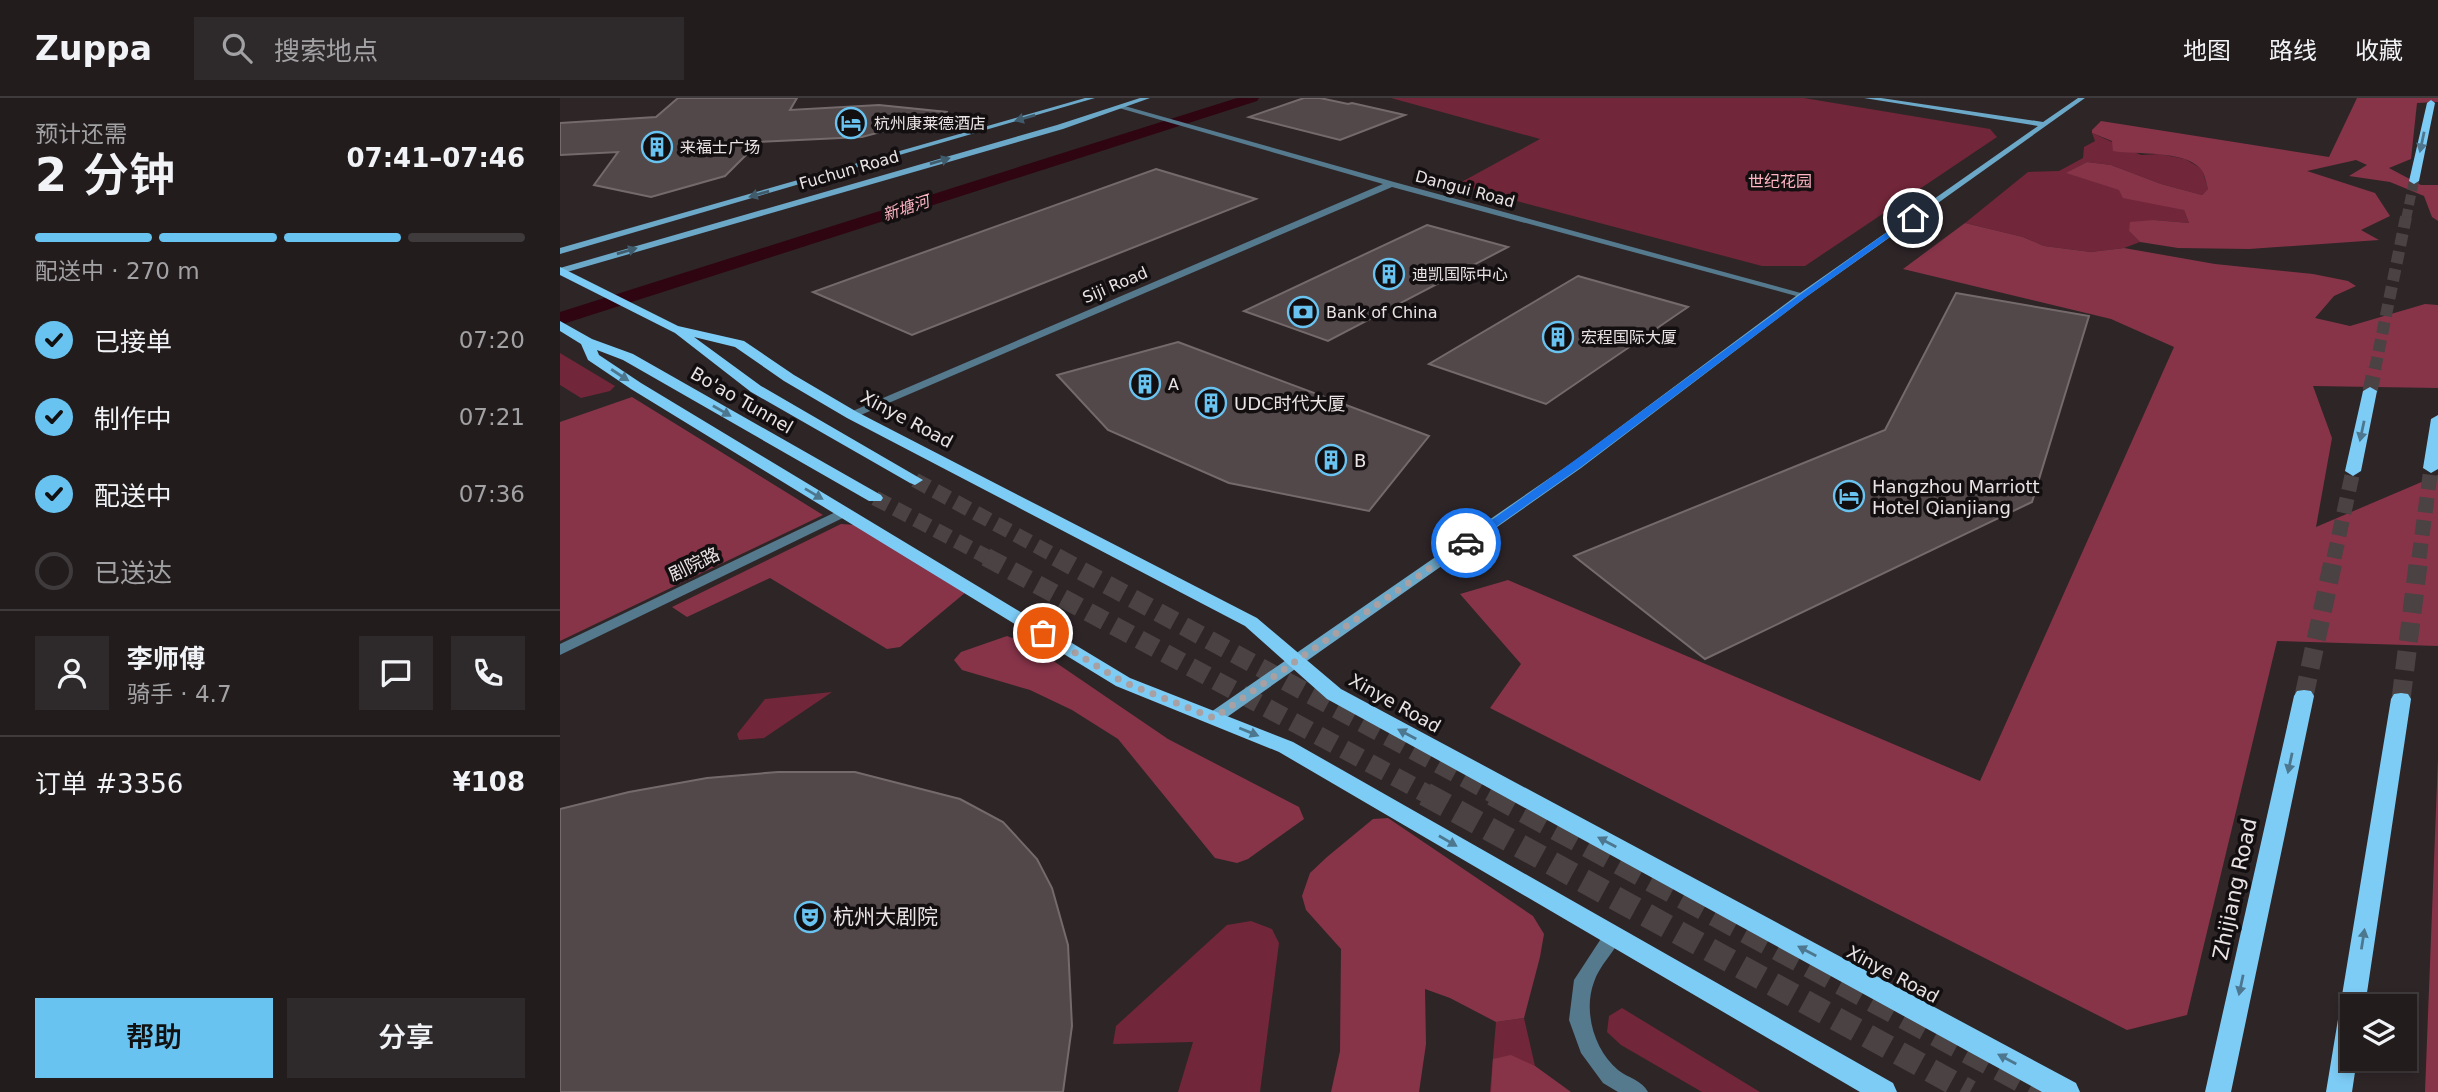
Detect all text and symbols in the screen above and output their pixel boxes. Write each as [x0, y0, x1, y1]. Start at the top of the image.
search box [194, 17, 684, 80]
text: Zuppa [35, 29, 152, 68]
icon: search [218, 29, 256, 67]
text: 搜索地点 [274, 36, 378, 66]
text: 地图 [2183, 37, 2231, 65]
text: 路线 [2269, 37, 2317, 65]
text: 收藏 [2355, 37, 2403, 65]
hotel icon: 杭州康莱德酒店 [834, 106, 868, 140]
one-way arrow [1014, 113, 1035, 123]
place label: 杭州康莱德酒店 [874, 114, 986, 133]
text: 预计还需 [35, 121, 127, 147]
building icon: 来福士广场 [640, 130, 674, 164]
one-way arrow [2417, 131, 2428, 153]
place label: 来福士广场 [680, 138, 760, 157]
text: 07:41–07:46 [346, 143, 525, 173]
street label: Fuchun Road [797, 147, 901, 193]
text: 2 分钟 [35, 148, 175, 202]
one-way arrow [929, 155, 951, 166]
street label: Dangui Road [1413, 167, 1517, 211]
park label: 世纪花园 [1748, 172, 1812, 191]
pin [1883, 188, 1943, 248]
one-way arrow [748, 189, 770, 200]
water label: 新塘河 [880, 191, 935, 224]
icon: home [1894, 199, 1932, 237]
one-way arrow [617, 246, 638, 256]
building icon: 迪凯国际中心 [1372, 257, 1406, 291]
text: 配送中 · 270 m [35, 258, 200, 284]
street label: Siji Road [1080, 263, 1150, 307]
place label: 迪凯国际中心 [1412, 265, 1508, 284]
bank icon: Bank of China [1286, 295, 1320, 329]
place label: Bank of China [1326, 303, 1437, 322]
building icon: 宏程国际大厦 [1541, 320, 1575, 354]
icon: check [35, 321, 73, 359]
text: 已接单 [94, 327, 172, 357]
text: 07:20 [459, 327, 525, 353]
place label: 宏程国际大厦 [1581, 328, 1677, 347]
street label: Bo'ao Tunnel [687, 362, 797, 438]
building icon: A [1128, 367, 1162, 401]
one-way arrow [610, 369, 630, 382]
place label: A [1168, 375, 1179, 394]
street label: Xinye Road [857, 386, 957, 452]
building icon: UDC时代大厦 [1194, 386, 1228, 420]
place label: UDC时代大厦 [1234, 393, 1346, 414]
icon: check [35, 398, 73, 436]
text: 制作中 [94, 404, 172, 434]
text: 07:21 [459, 404, 525, 430]
one-way arrow [713, 405, 732, 417]
one-way arrow [2356, 420, 2367, 442]
building icon: B [1314, 443, 1348, 477]
place label: B [1354, 450, 1366, 471]
icon: check [35, 475, 73, 513]
place label: Hangzhou Marriott Hotel Qianjiang [1872, 476, 2040, 518]
hotel icon: Hangzhou Marriott Hotel Qianjiang [1832, 479, 1866, 513]
text: 配送中 [94, 481, 172, 511]
text: 07:36 [459, 481, 525, 507]
one-way arrow [805, 488, 824, 500]
courier [1431, 508, 1501, 578]
icon: car [1447, 524, 1485, 562]
street label: 剧院路 [665, 543, 723, 585]
text: 已送达 [94, 558, 172, 588]
pin [1013, 603, 1073, 663]
icon: bag [1024, 614, 1062, 652]
button: person [35, 636, 109, 710]
button: chat [359, 636, 433, 710]
button: phone [451, 636, 525, 710]
text: 李师傅 [127, 644, 205, 674]
street label: Xinye Road [1346, 669, 1444, 737]
text: 骑手 · 4.7 [127, 681, 232, 707]
one-way arrow [1239, 727, 1260, 738]
one-way arrow [1397, 728, 1417, 740]
one-way arrow [2284, 752, 2295, 774]
text: ¥108 [453, 767, 525, 797]
text: 订单 #3356 [35, 769, 183, 799]
street label: Zhijiang Road [2208, 816, 2262, 962]
one-way arrow [1439, 835, 1458, 847]
one-way arrow [1597, 837, 1617, 848]
theatre icon: 杭州大剧院 [793, 900, 827, 934]
place label: 杭州大剧院 [833, 905, 938, 929]
one-way arrow [2358, 928, 2369, 950]
street label: Xinye Road [1843, 941, 1943, 1007]
one-way arrow [1797, 945, 1817, 957]
one-way arrow [2236, 974, 2247, 996]
map controls [2340, 994, 2417, 1071]
button: layers [2340, 994, 2417, 1071]
button: 帮助 [35, 998, 273, 1078]
button: 分享 [287, 998, 525, 1078]
one-way arrow [1997, 1054, 2017, 1065]

